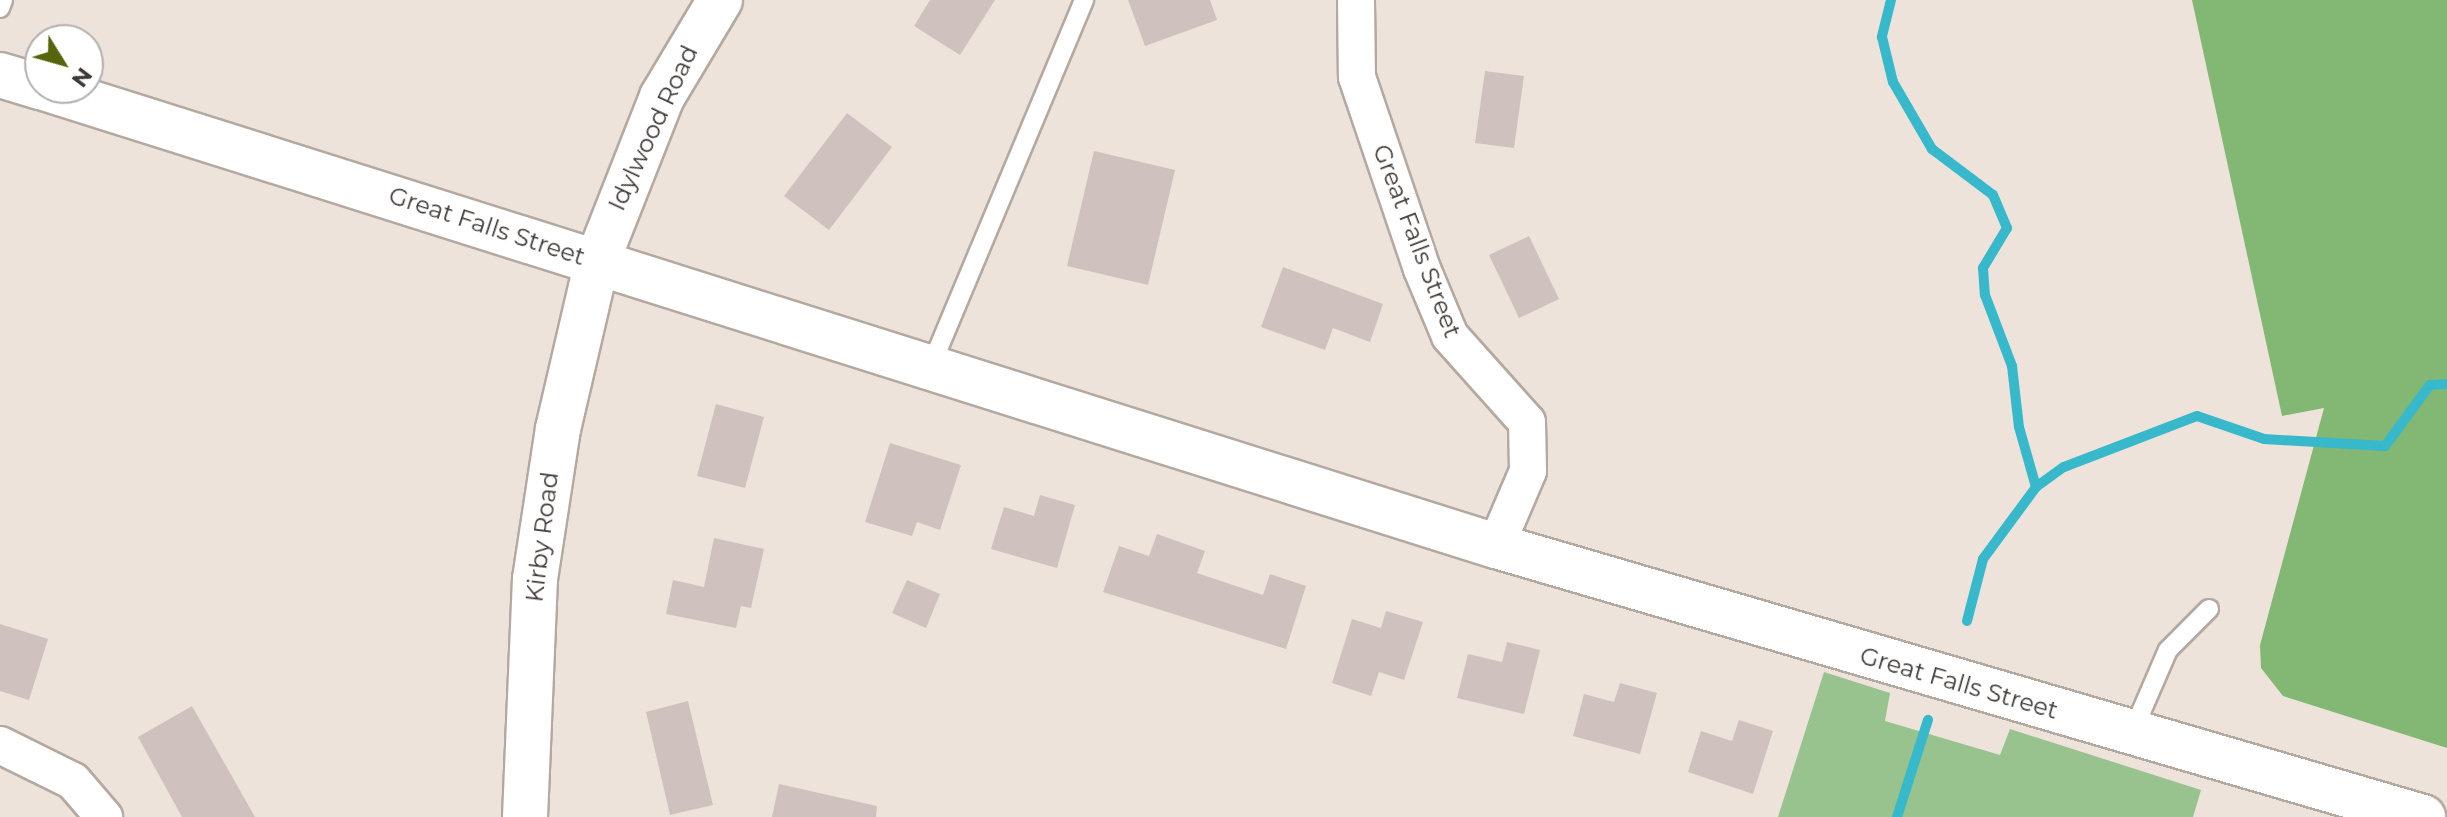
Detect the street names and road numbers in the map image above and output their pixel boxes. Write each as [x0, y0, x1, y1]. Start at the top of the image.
street label: Idylwood Road [602, 41, 704, 215]
street label: Great Falls Street [1367, 140, 1467, 342]
street label: Great Falls Street [385, 181, 589, 271]
street label: Kirby Road [520, 470, 564, 604]
street label: Great Falls Street [1857, 641, 2061, 725]

